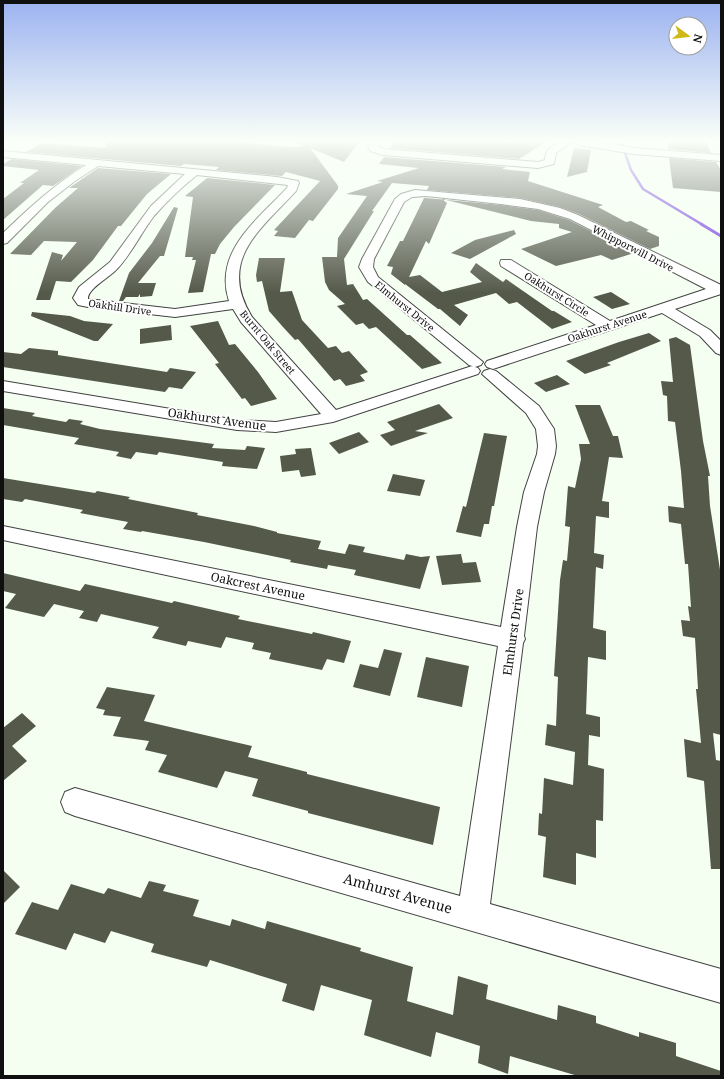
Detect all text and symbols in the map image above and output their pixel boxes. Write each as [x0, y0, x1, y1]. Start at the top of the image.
north arrow [668, 16, 708, 56]
text: N [690, 33, 707, 45]
street label: Whipporwill Drive [590, 221, 676, 275]
street label: Oakhurst Circle [522, 268, 592, 320]
street label: Elmhurst Drive [372, 278, 438, 334]
street label: Oakhill Drive [88, 296, 152, 318]
street label: Burnt Oak Street [237, 307, 299, 377]
street label: Oakhurst Avenue [566, 307, 648, 345]
street label: Oakhurst Avenue [167, 404, 267, 434]
street label: Oakcrest Avenue [209, 568, 307, 604]
street label: Elmhurst Drive [498, 587, 528, 677]
street label: Amhurst Avenue [341, 868, 455, 918]

